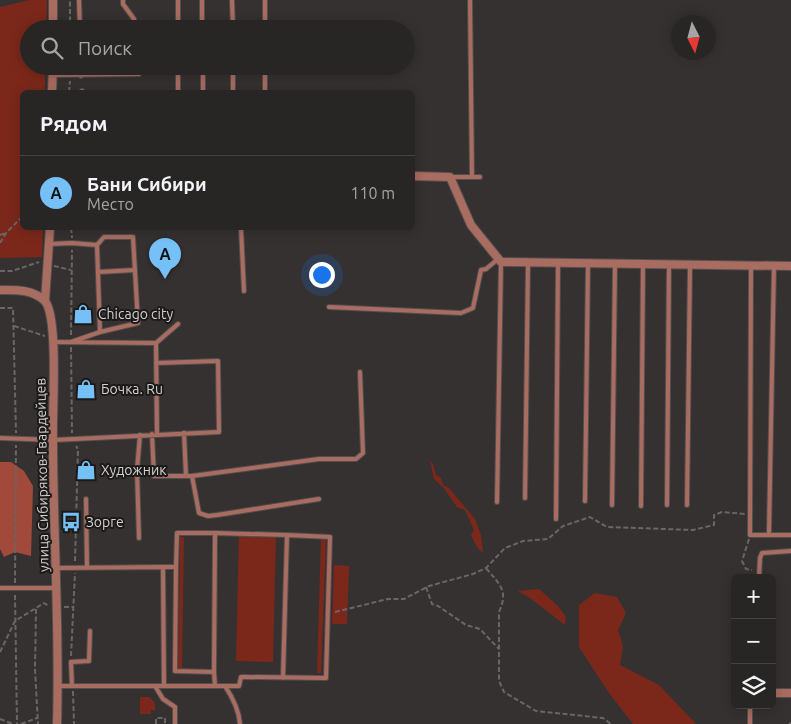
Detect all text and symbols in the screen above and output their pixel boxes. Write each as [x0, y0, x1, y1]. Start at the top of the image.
north arrow [671, 15, 716, 60]
search box [20, 20, 415, 75]
icon: search [38, 34, 66, 62]
text: Поиск [78, 37, 132, 59]
text: Рядом [40, 111, 108, 135]
text: Бани Сибири [87, 173, 207, 195]
text: A [50, 184, 62, 202]
text: 110 m [350, 184, 395, 202]
text: Место [87, 195, 134, 213]
pin: A [149, 238, 181, 279]
your location [309, 262, 335, 288]
shop icon: Chicago city [72, 303, 94, 325]
place label: Chicago city [98, 306, 174, 322]
street label: улица Сибиряков-Гвардейцев [32, 378, 52, 572]
shop icon: Бочка. Ru [75, 378, 97, 400]
place label: Бочка. Ru [101, 381, 163, 397]
shop icon: Художник [75, 459, 97, 481]
place label: Художник [101, 462, 166, 478]
bus stop icon: Зорге [60, 511, 82, 533]
place label: Зорге [86, 514, 124, 530]
map controls [731, 574, 776, 709]
button: + [731, 574, 776, 619]
button: − [731, 619, 776, 664]
button: layers [731, 664, 776, 709]

